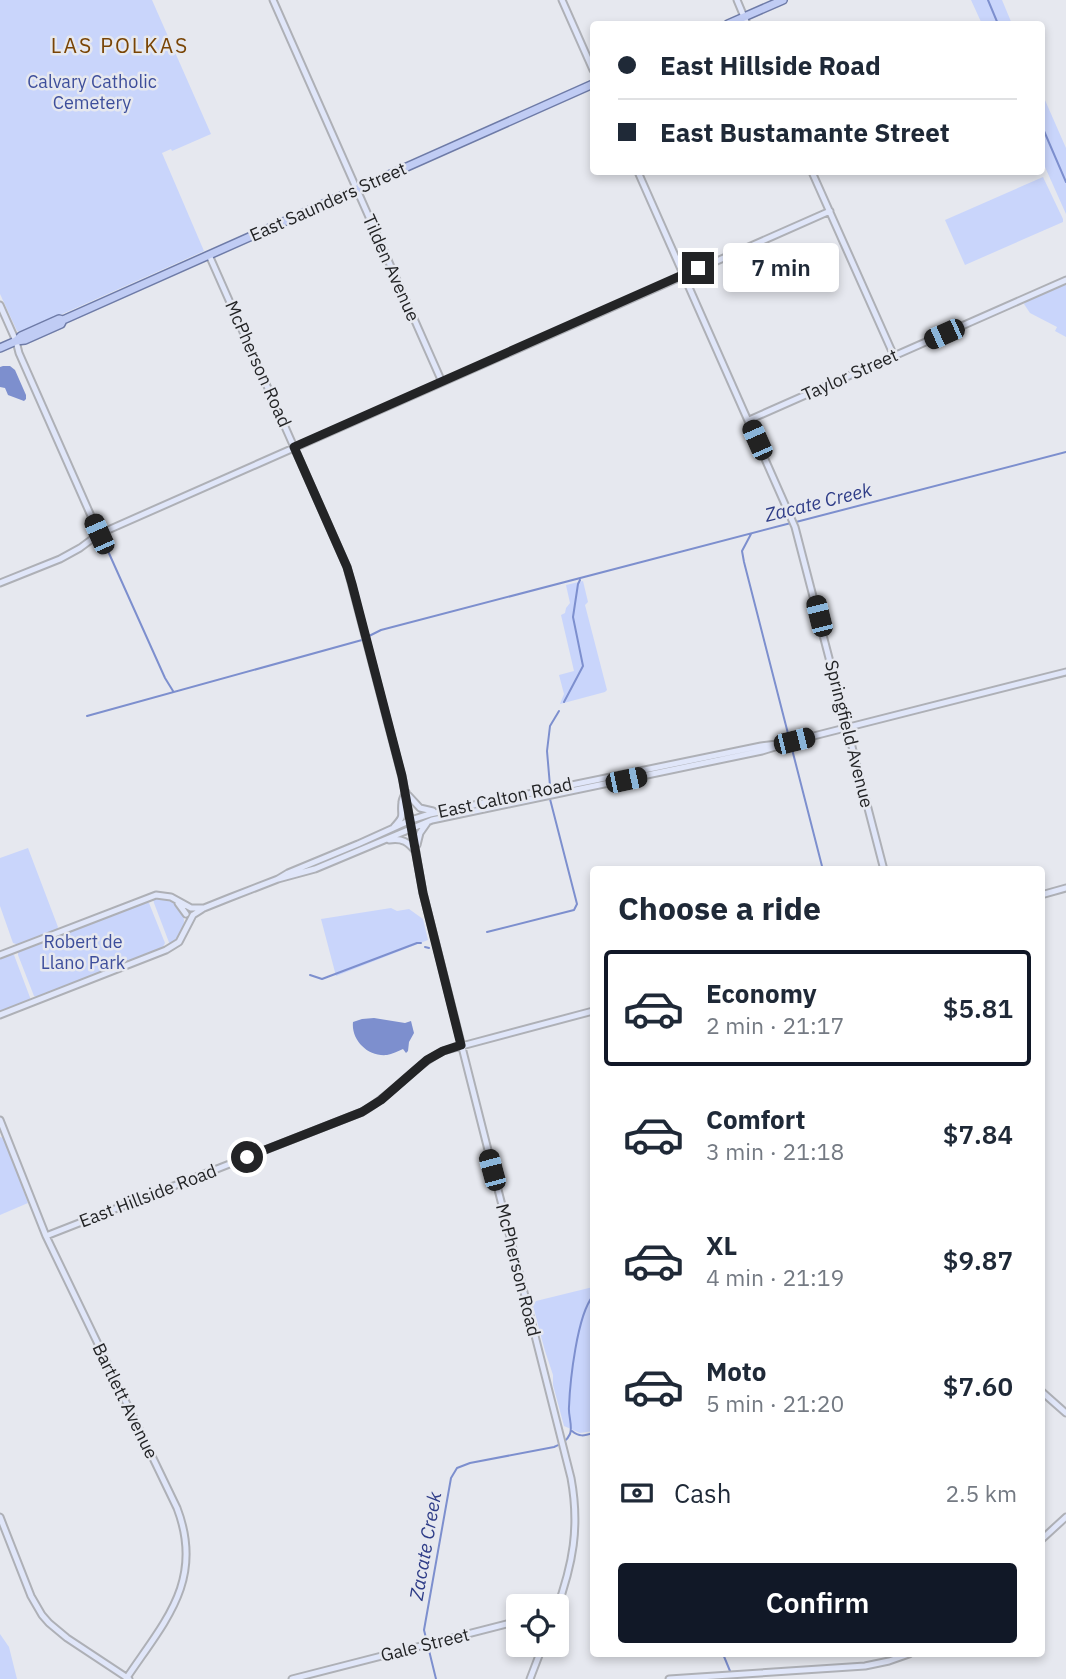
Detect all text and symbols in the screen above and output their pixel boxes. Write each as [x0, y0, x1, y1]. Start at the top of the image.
district label: LAS POLKAS [51, 31, 189, 59]
text: East Hillside Road [660, 48, 881, 82]
park label: Calvary Catholic Cemetery [27, 70, 157, 114]
text: East Bustamante Street [660, 115, 950, 149]
street label: East Saunders Street [246, 157, 410, 246]
street label: Tilden Avenue [358, 211, 425, 325]
callout: 7 min [722, 244, 838, 292]
route end [682, 252, 714, 284]
text: 7 min [751, 252, 811, 282]
street label: McPherson Road [220, 297, 297, 431]
car [921, 316, 968, 352]
street label: Taylor Street [798, 343, 901, 406]
car [739, 417, 776, 463]
water label: Zacate Creek [761, 477, 875, 527]
car [81, 511, 118, 557]
car [804, 593, 835, 639]
street label: Springfield Avenue [820, 658, 879, 810]
car [772, 726, 817, 756]
car [604, 765, 649, 795]
street label: East Calton Road [435, 772, 574, 823]
text: Choose a ride [618, 887, 821, 929]
park label: Robert de Llano Park [41, 930, 126, 974]
text: Economy [706, 976, 817, 1010]
icon: car [622, 977, 685, 1040]
text: $5.81 [943, 991, 1013, 1025]
text: 2 min · 21:17 [706, 1010, 844, 1040]
text: Comfort [706, 1102, 805, 1136]
icon: car [622, 1103, 685, 1166]
text: $7.84 [943, 1117, 1013, 1151]
text: 3 min · 21:18 [706, 1136, 844, 1166]
route start [231, 1141, 263, 1173]
car [477, 1147, 508, 1193]
street label: East Hillside Road [76, 1159, 220, 1232]
street label: McPherson Road [491, 1201, 546, 1339]
text: XL [706, 1228, 737, 1262]
icon: car [622, 1229, 685, 1292]
text: $9.87 [943, 1243, 1013, 1277]
text: 4 min · 21:19 [706, 1262, 844, 1292]
street label: Bartlett Avenue [88, 1339, 163, 1463]
text: Moto [706, 1354, 766, 1388]
icon: car [622, 1355, 685, 1418]
text: $7.60 [943, 1369, 1013, 1403]
text: 5 min · 21:20 [706, 1388, 844, 1418]
icon: cash [618, 1474, 656, 1512]
text: Cash [674, 1476, 731, 1510]
text: 2.5 km [946, 1478, 1017, 1508]
water label: Zacate Creek [404, 1489, 447, 1603]
button: Confirm [618, 1563, 1017, 1643]
map controls [506, 1594, 569, 1657]
button: locate [506, 1594, 569, 1657]
street label: Gale Street [378, 1622, 472, 1667]

